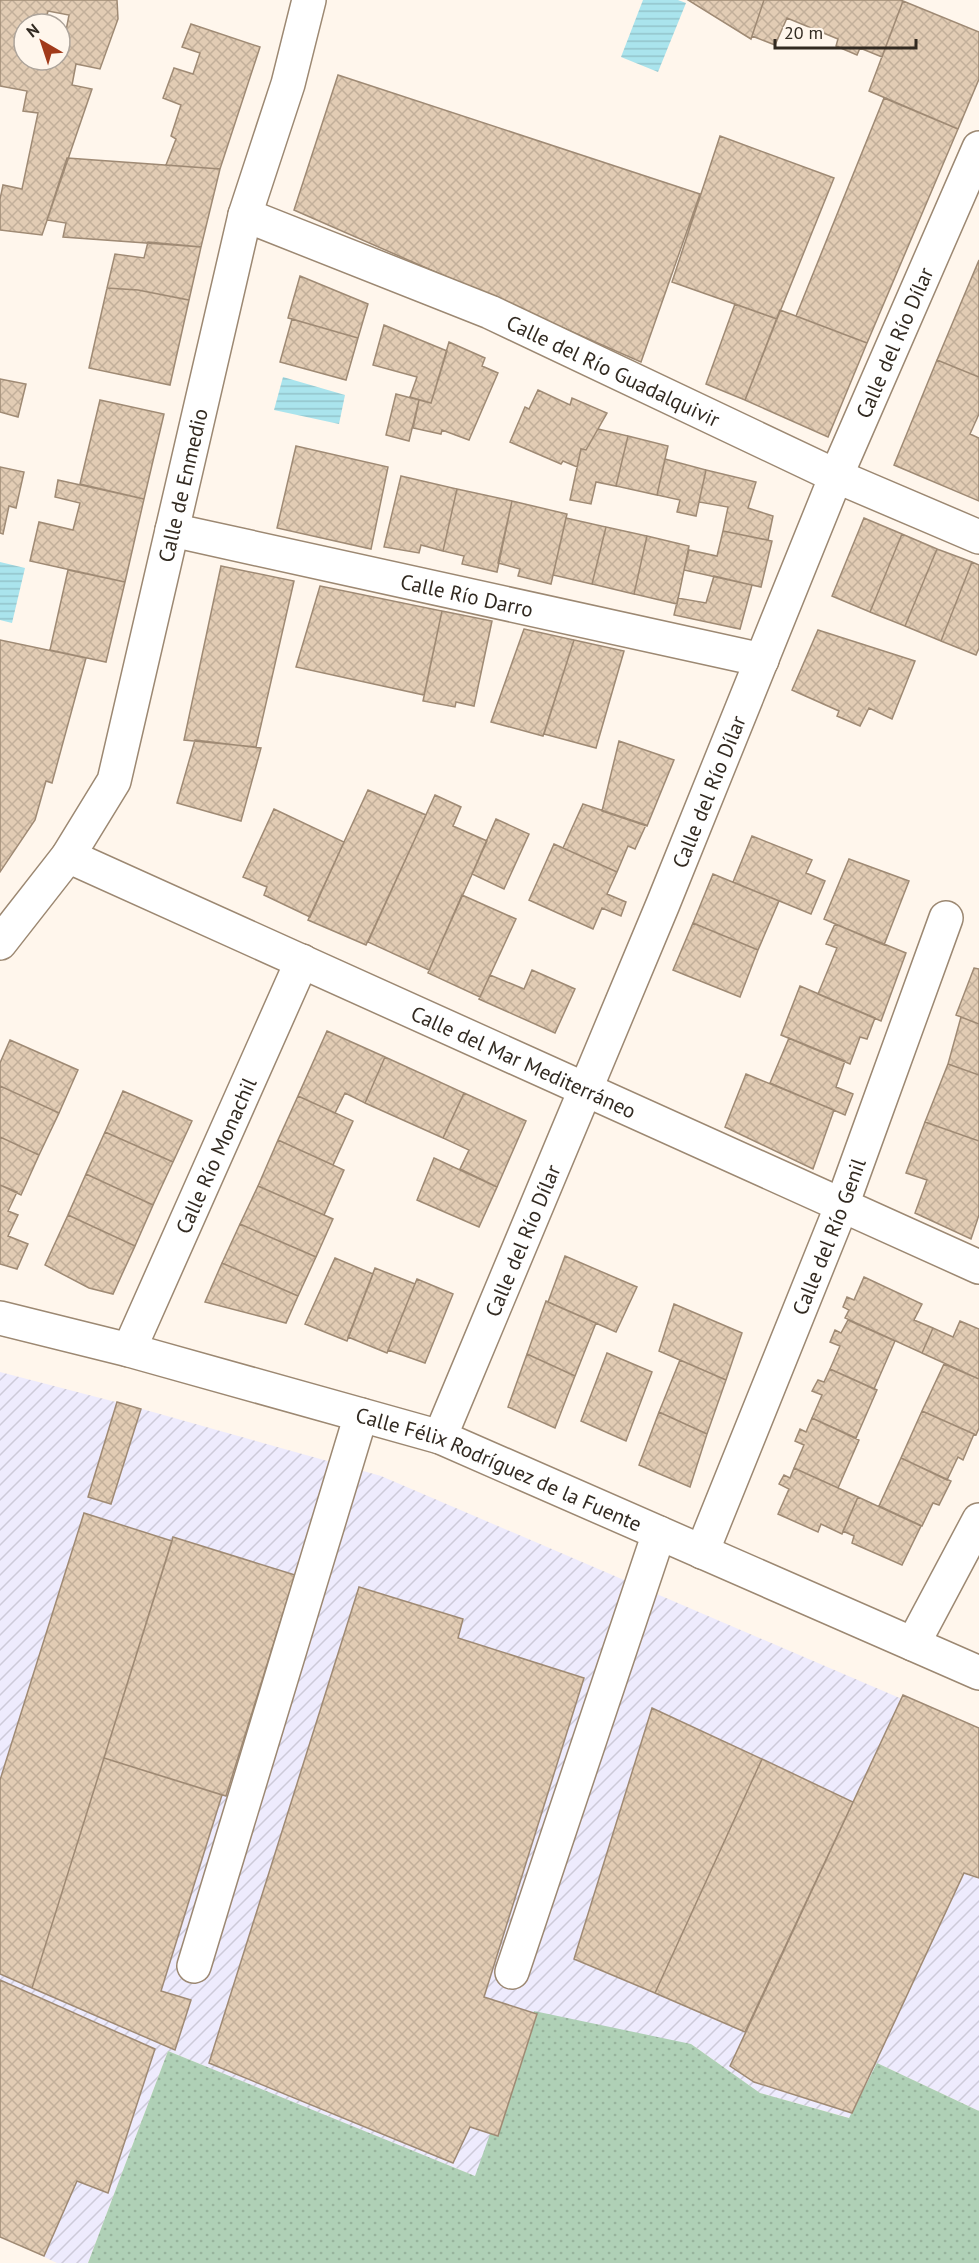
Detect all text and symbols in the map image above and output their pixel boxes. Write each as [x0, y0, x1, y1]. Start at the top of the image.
north arrow [12, 12, 72, 72]
scale bar [775, 12, 916, 50]
text: N [22, 19, 43, 41]
text: 20 m [784, 21, 823, 44]
street label: Calle del Río Dílar [849, 263, 939, 422]
street label: Calle del Río Guadalquivir [502, 308, 724, 433]
street label: Calle de Enmedio [152, 406, 213, 565]
street label: Calle Río Darro [398, 567, 536, 623]
street label: Calle del Río Dílar [666, 711, 751, 872]
street label: Calle del Mar Mediterráneo [407, 999, 640, 1124]
street label: Calle Río Monachil [169, 1073, 262, 1238]
street label: Calle del Río Genil [786, 1155, 871, 1319]
street label: Calle del Río Dílar [478, 1160, 566, 1321]
street label: Calle Félix Rodríguez de la Fuente [353, 1401, 646, 1537]

